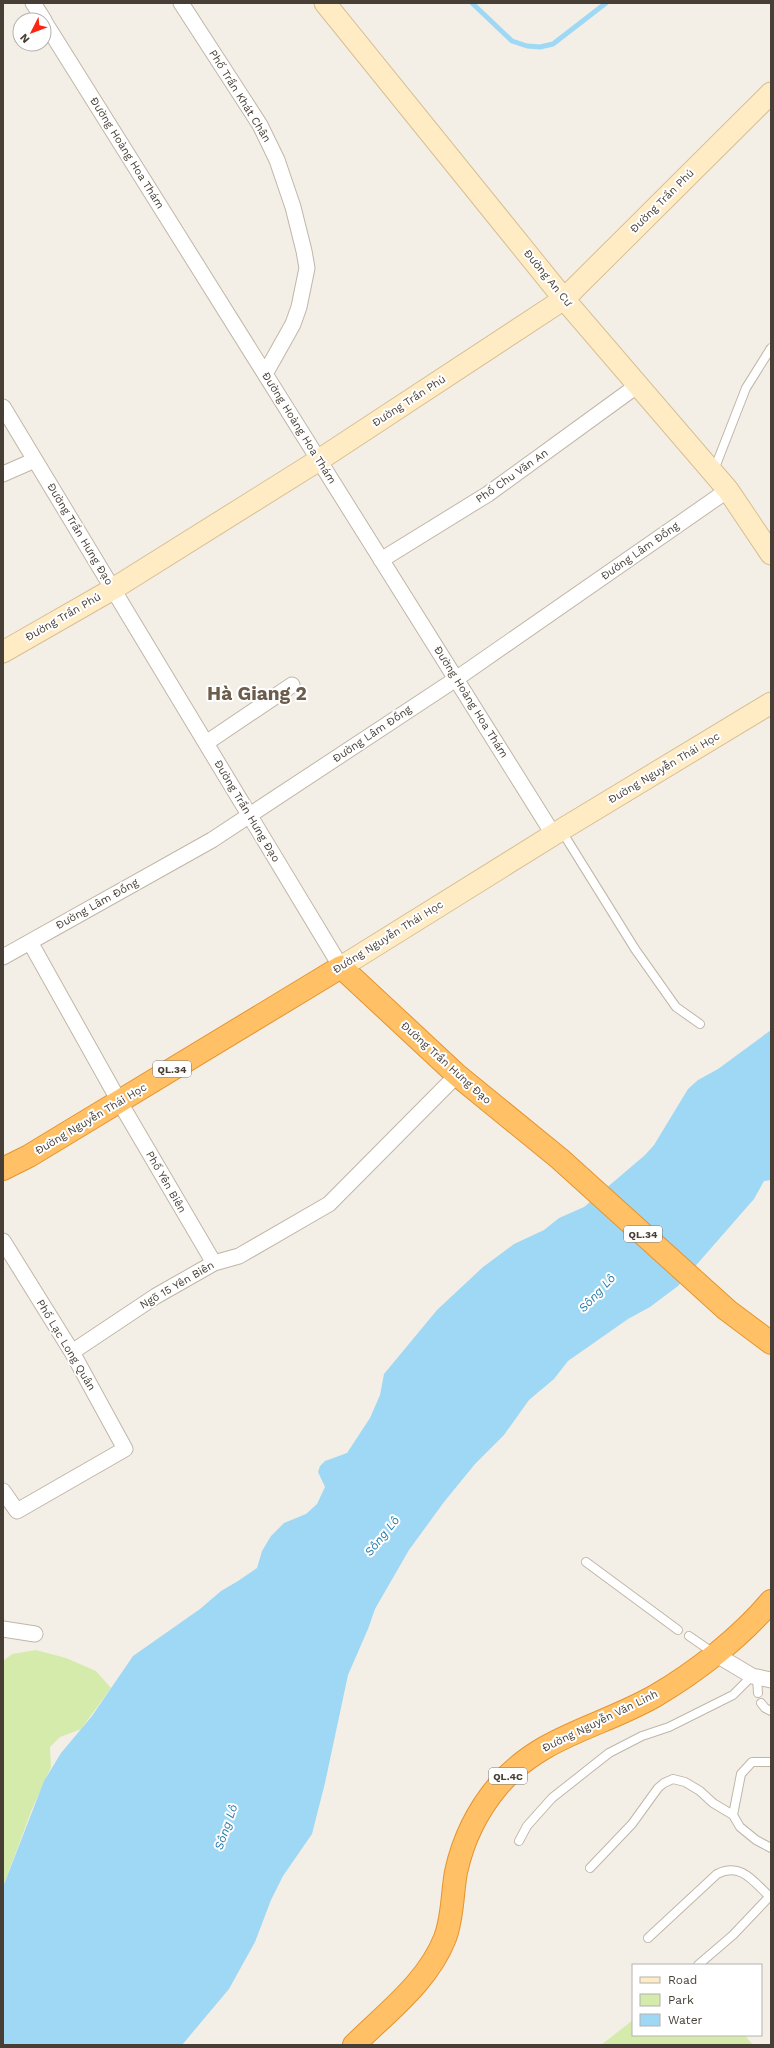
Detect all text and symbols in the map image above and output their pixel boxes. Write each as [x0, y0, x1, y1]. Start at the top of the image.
north arrow [12, 12, 52, 52]
text: N [17, 31, 32, 46]
street label: Phố Trần Khát Chân [206, 47, 274, 145]
street label: Đường Hoàng Hoa Thám [87, 95, 167, 211]
street label: Đường Trần Phú [627, 166, 697, 236]
street label: Đường An Cư [521, 247, 575, 309]
street label: Đường Hoàng Hoa Thám [259, 370, 339, 486]
street label: Đường Trần Phú [370, 372, 448, 430]
street label: Phố Chu Văn An [473, 446, 551, 506]
street label: Đường Trần Hưng Đạo [44, 481, 116, 587]
street label: Đường Lâm Đồng [598, 519, 682, 583]
street label: Đường Trần Phú [23, 590, 103, 644]
street label: Đường Hoàng Hoa Thám [431, 644, 511, 760]
district label: Hà Giang 2 [207, 682, 307, 705]
street label: Đường Lâm Đồng [330, 703, 414, 765]
street label: Đường Nguyễn Thái Học [605, 729, 722, 806]
street label: Đường Trần Hưng Đạo [211, 758, 283, 864]
street label: Đường Lâm Đồng [53, 876, 141, 932]
street label: Đường Nguyễn Thái Học [330, 897, 446, 976]
street label: Đường Trần Hưng Đạo [398, 1019, 494, 1107]
road number: QL.34 [153, 1061, 191, 1077]
street label: Đường Nguyễn Thái Học [32, 1080, 149, 1157]
street label: Phố Yên Biên [143, 1149, 189, 1215]
road number: QL.34 [624, 1226, 662, 1242]
street label: Ngõ 15 Yên Biên [138, 1258, 216, 1312]
water label: Sông Lô [576, 1271, 618, 1315]
street label: Phố Lạc Long Quân [34, 1297, 98, 1393]
water label: Sông Lô [362, 1513, 402, 1559]
street label: Đường Nguyễn Văn Linh [540, 1686, 660, 1755]
road number: QL.4C [489, 1768, 527, 1784]
water label: Sông Lô [212, 1802, 240, 1852]
legend [632, 1964, 762, 2036]
text: Road [668, 1973, 697, 1987]
text: Park [668, 1993, 694, 2007]
text: Water [668, 2013, 703, 2027]

